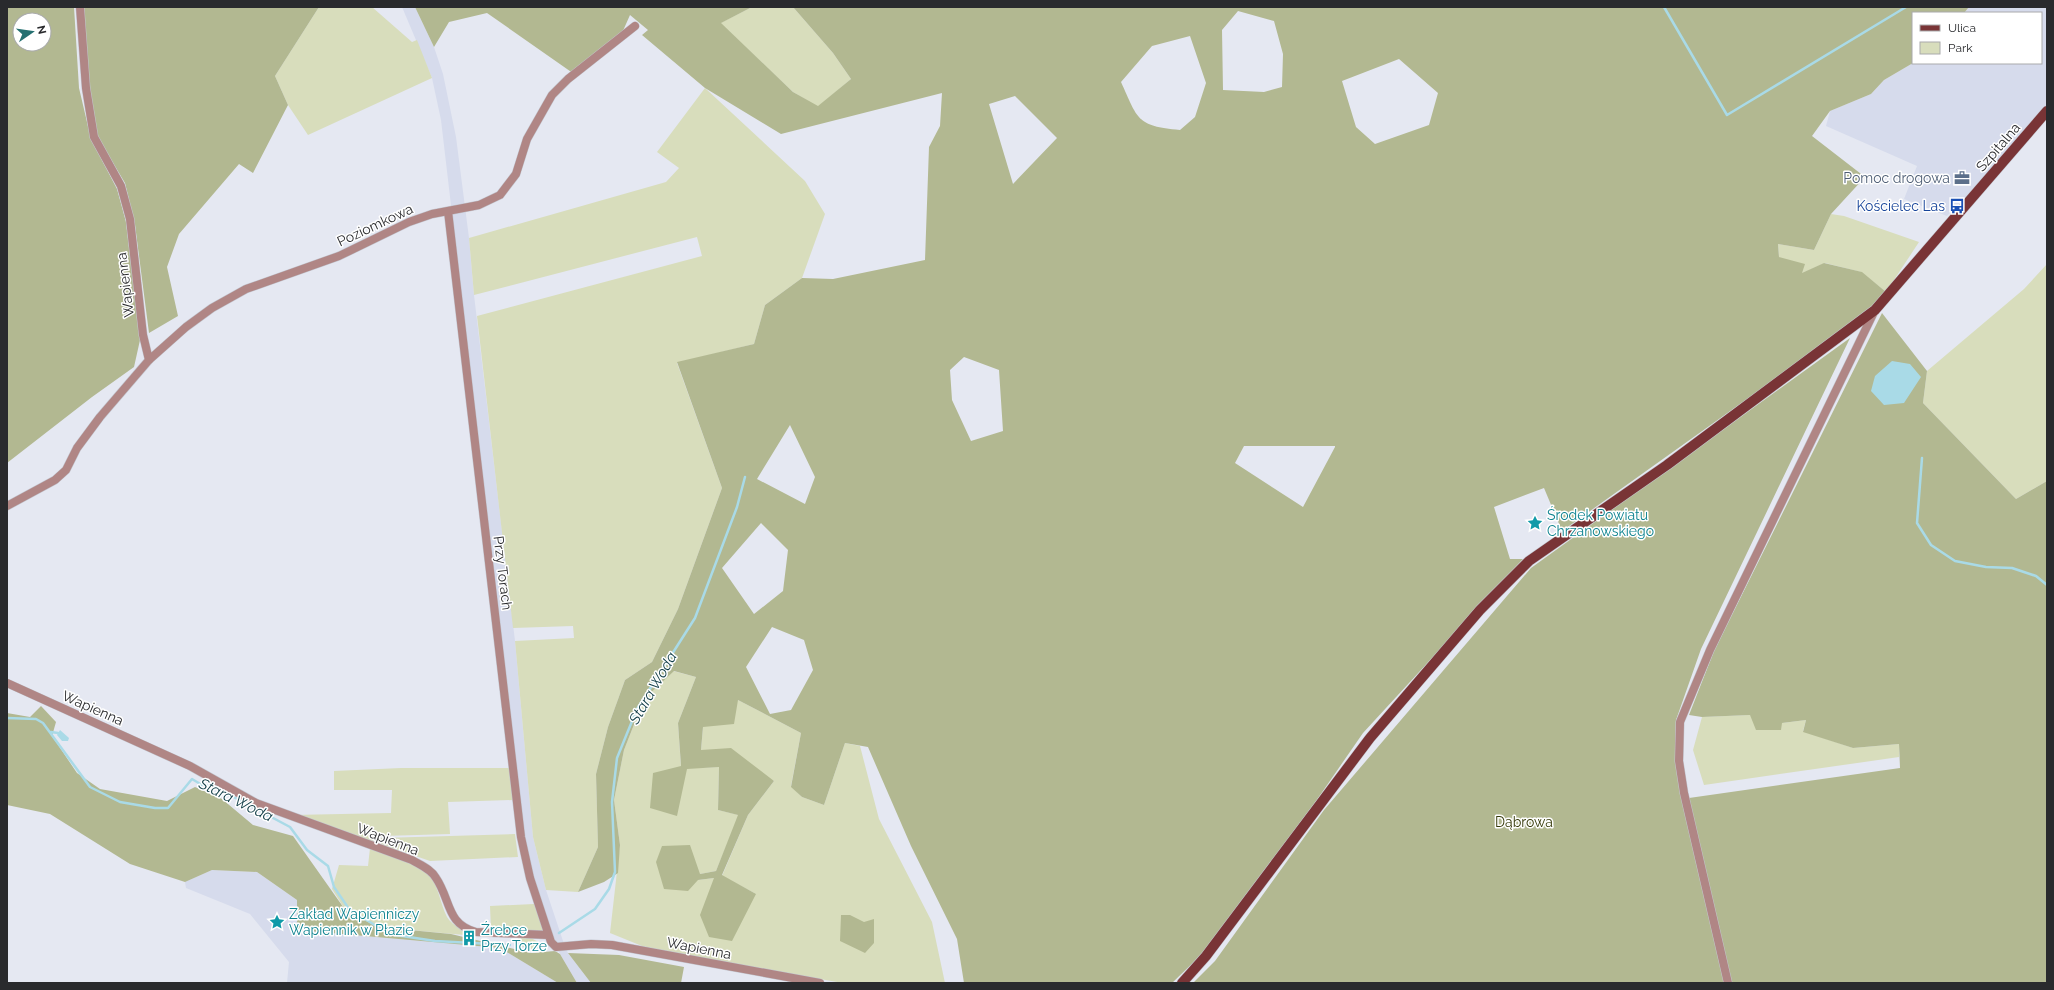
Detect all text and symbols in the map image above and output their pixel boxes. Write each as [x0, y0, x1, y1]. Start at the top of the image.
north arrow [12, 12, 52, 52]
legend [1912, 12, 2042, 64]
text: Ulica [1948, 21, 1976, 35]
text: N [34, 24, 49, 35]
text: Park [1948, 41, 1973, 55]
street label: Szpitalna [1973, 119, 2023, 175]
office icon: Pomoc drogowa [1953, 169, 1971, 187]
place label: Pomoc drogowa [1843, 170, 1950, 186]
bus stop icon: Kościelec Las [1948, 197, 1966, 215]
place label: Kościelec Las [1857, 198, 1945, 214]
street label: Poziomkowa [335, 200, 415, 250]
street label: Wapienna [113, 252, 137, 318]
place label: Środek Powiatu Chrzanowskiego [1547, 506, 1654, 539]
place icon: Środek Powiatu Chrzanowskiego [1526, 514, 1544, 532]
street label: Przy Torach [491, 535, 515, 611]
water label: Stara Woda [625, 649, 681, 728]
street label: Wapienna [60, 687, 126, 729]
water label: Stara Woda [195, 774, 276, 826]
park label: Dąbrowa [1495, 814, 1553, 830]
street label: Wapienna [355, 820, 421, 858]
place label: Zakład Wapienniczy Wapiennik w Płazie [289, 906, 420, 938]
place icon: Zakład Wapienniczy Wapiennik w Płazie [268, 913, 286, 931]
place label: Źrebce Przy Torze [481, 921, 547, 954]
building icon: Źrebce Przy Torze [460, 929, 478, 947]
street label: Wapienna [665, 934, 733, 962]

